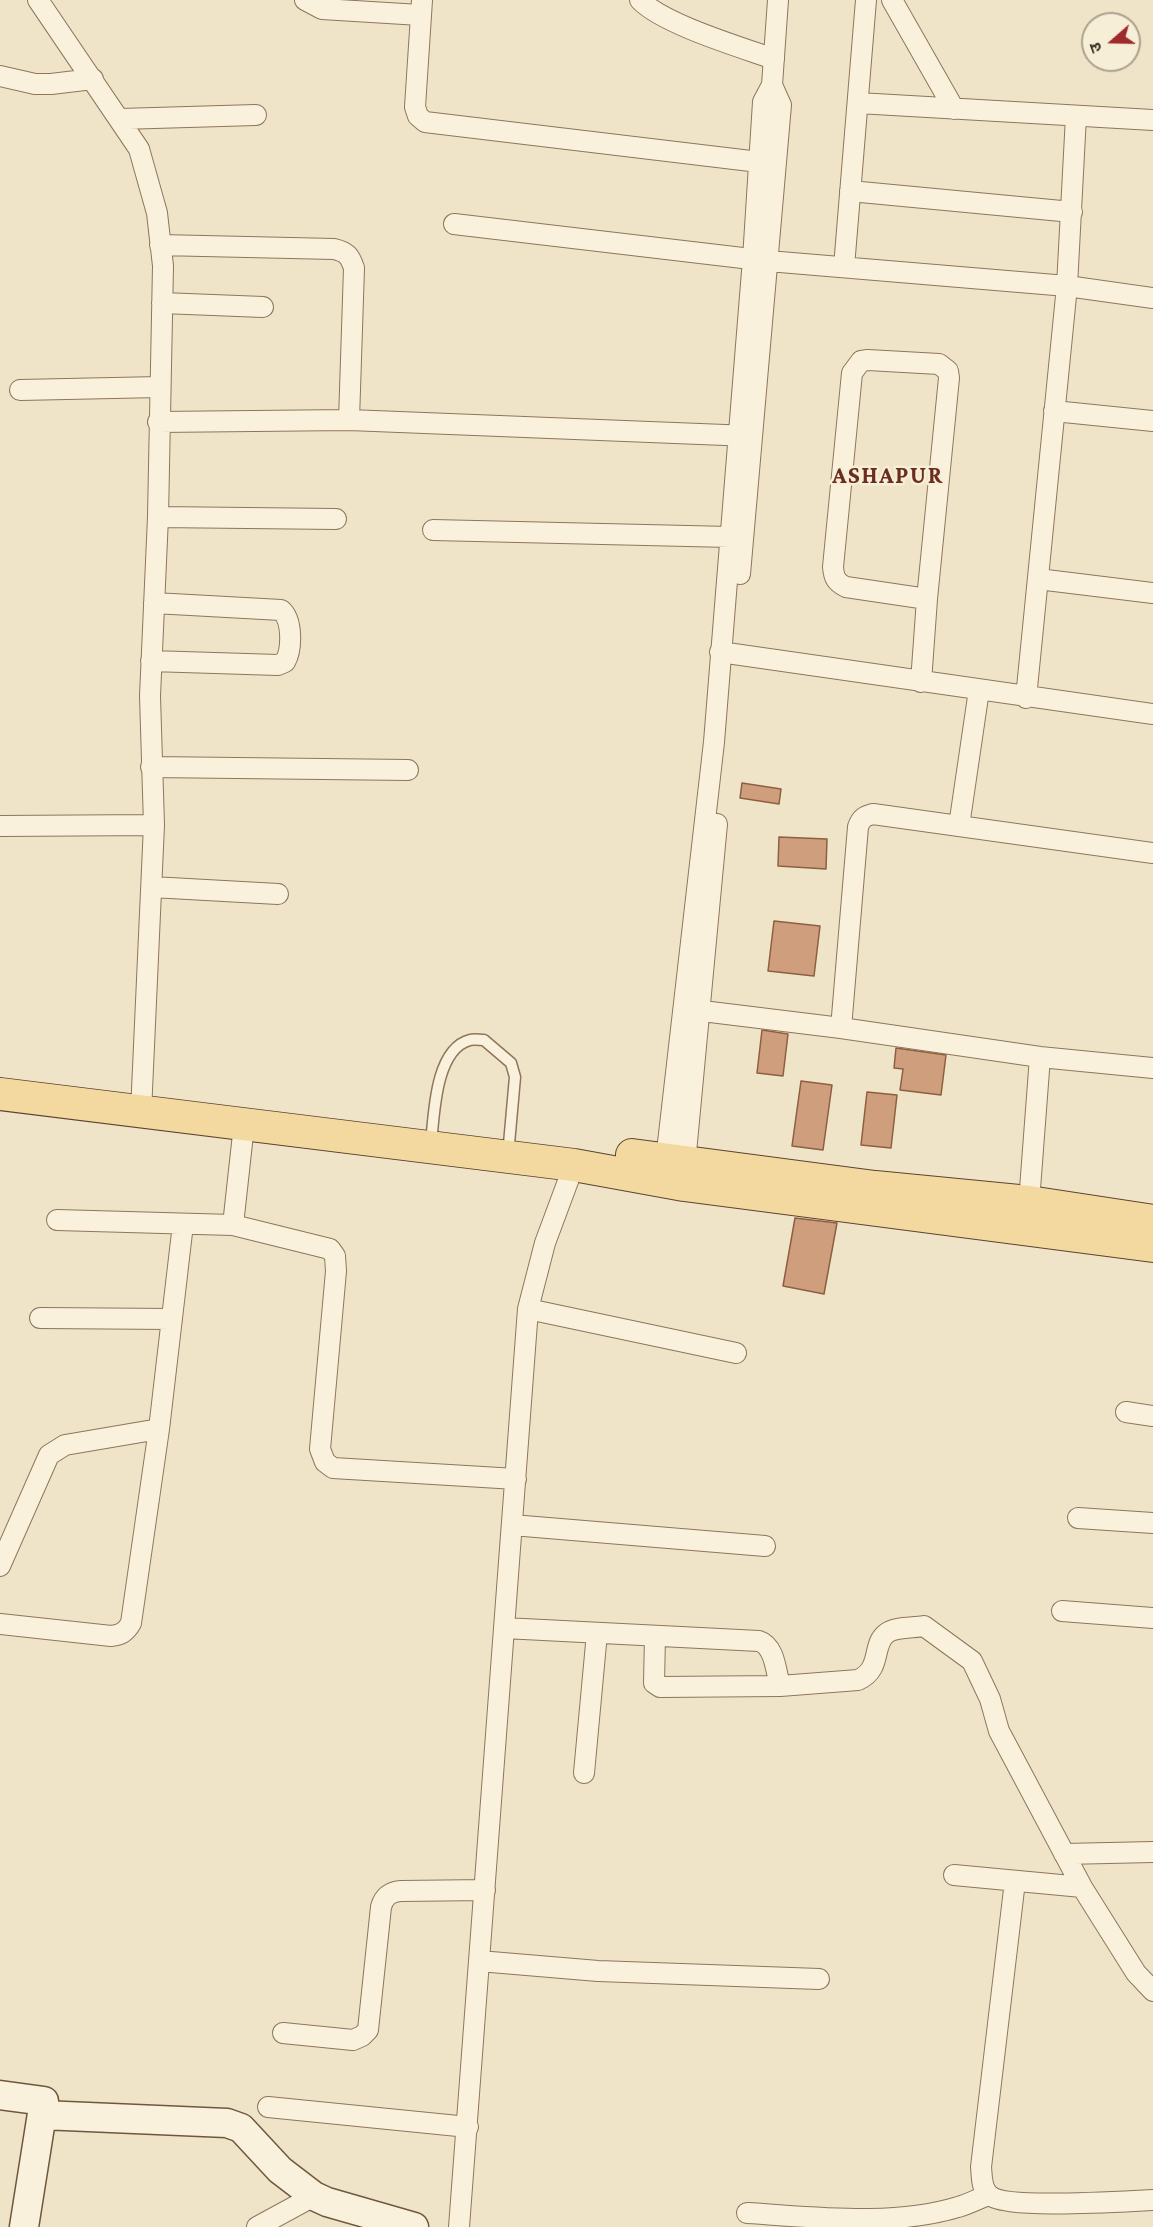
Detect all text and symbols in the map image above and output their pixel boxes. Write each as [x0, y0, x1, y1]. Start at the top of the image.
north arrow [1081, 12, 1141, 72]
text: उ [1086, 40, 1105, 55]
district label: ASHAPUR [832, 462, 944, 490]

